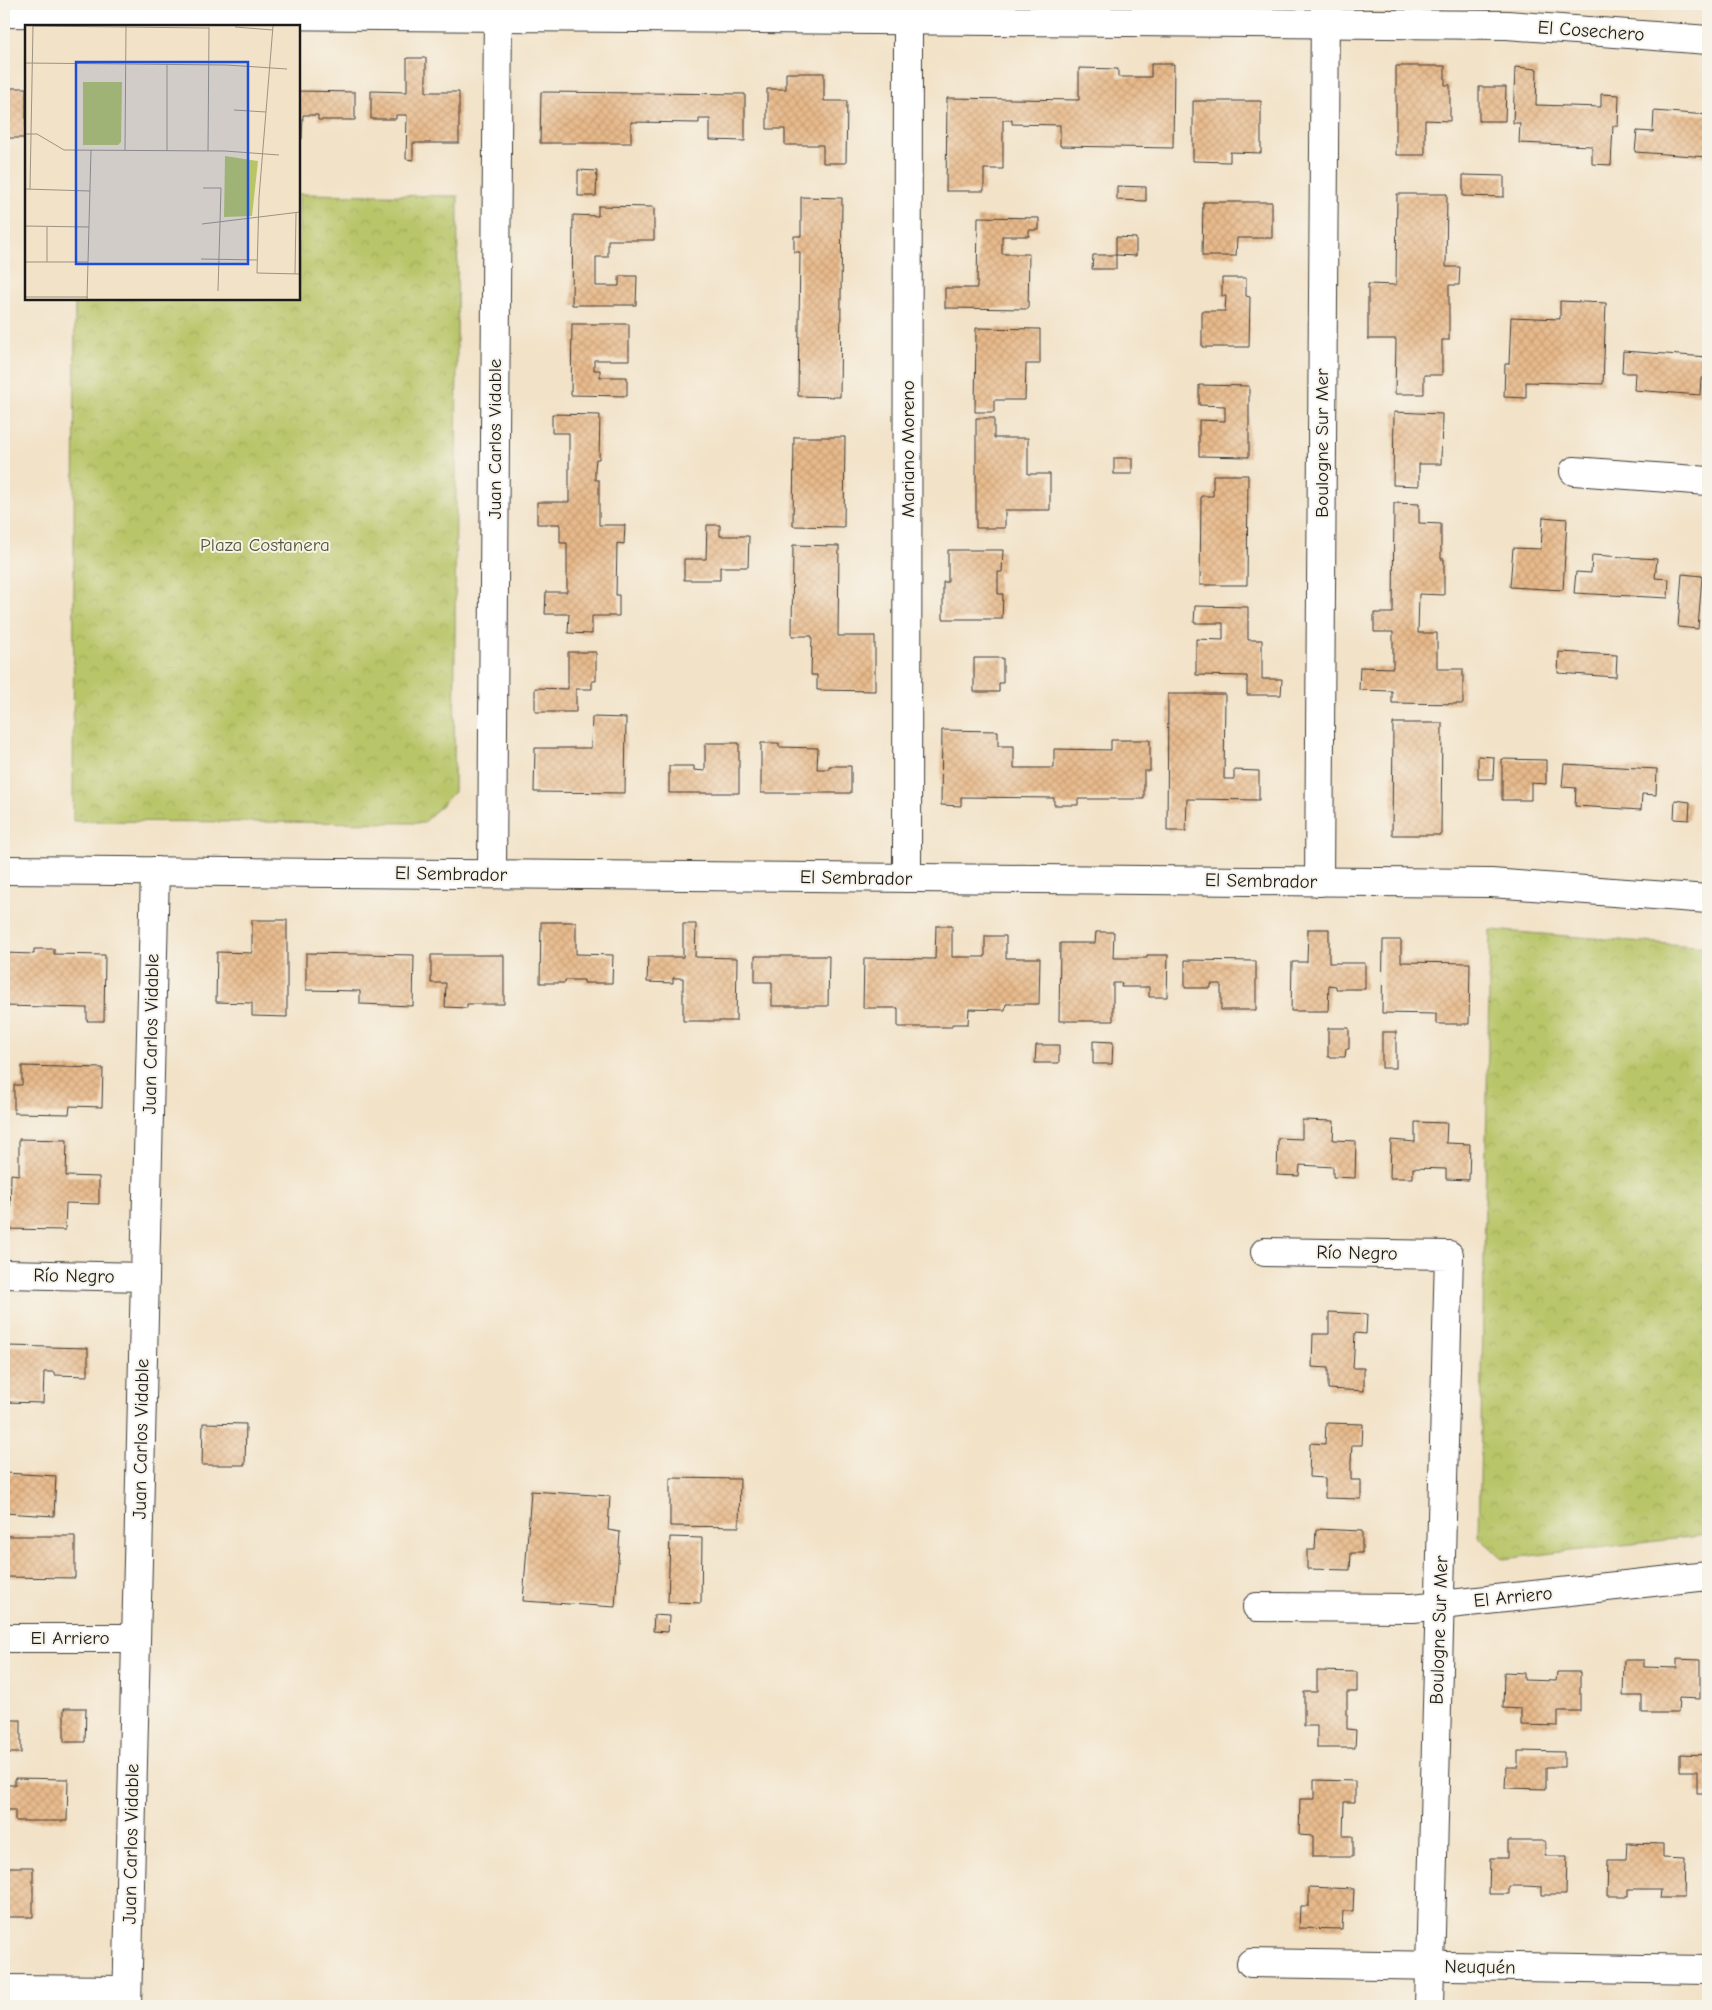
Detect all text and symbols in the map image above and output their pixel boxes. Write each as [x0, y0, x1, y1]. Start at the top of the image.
street label: El Cosechero [1537, 16, 1645, 46]
inset map [25, 25, 300, 300]
street label: Juan Carlos Vidable [484, 359, 506, 519]
street label: Boulogne Sur Mer [1311, 368, 1333, 518]
street label: Mariano Moreno [897, 380, 919, 518]
park label: Plaza Costanera [200, 534, 330, 556]
street label: El Sembrador [395, 862, 508, 886]
street label: El Sembrador [800, 866, 913, 890]
street label: El Sembrador [1205, 869, 1318, 893]
street label: Juan Carlos Vidable [139, 954, 163, 1114]
street label: Río Negro [1316, 1241, 1398, 1265]
street label: Río Negro [33, 1264, 115, 1288]
street label: Juan Carlos Vidable [129, 1359, 153, 1519]
street label: Boulogne Sur Mer [1425, 1555, 1453, 1705]
street label: El Arriero [1472, 1582, 1554, 1612]
street label: El Arriero [30, 1627, 110, 1649]
street label: Juan Carlos Vidable [119, 1764, 143, 1924]
street label: Neuquén [1444, 1955, 1516, 1979]

